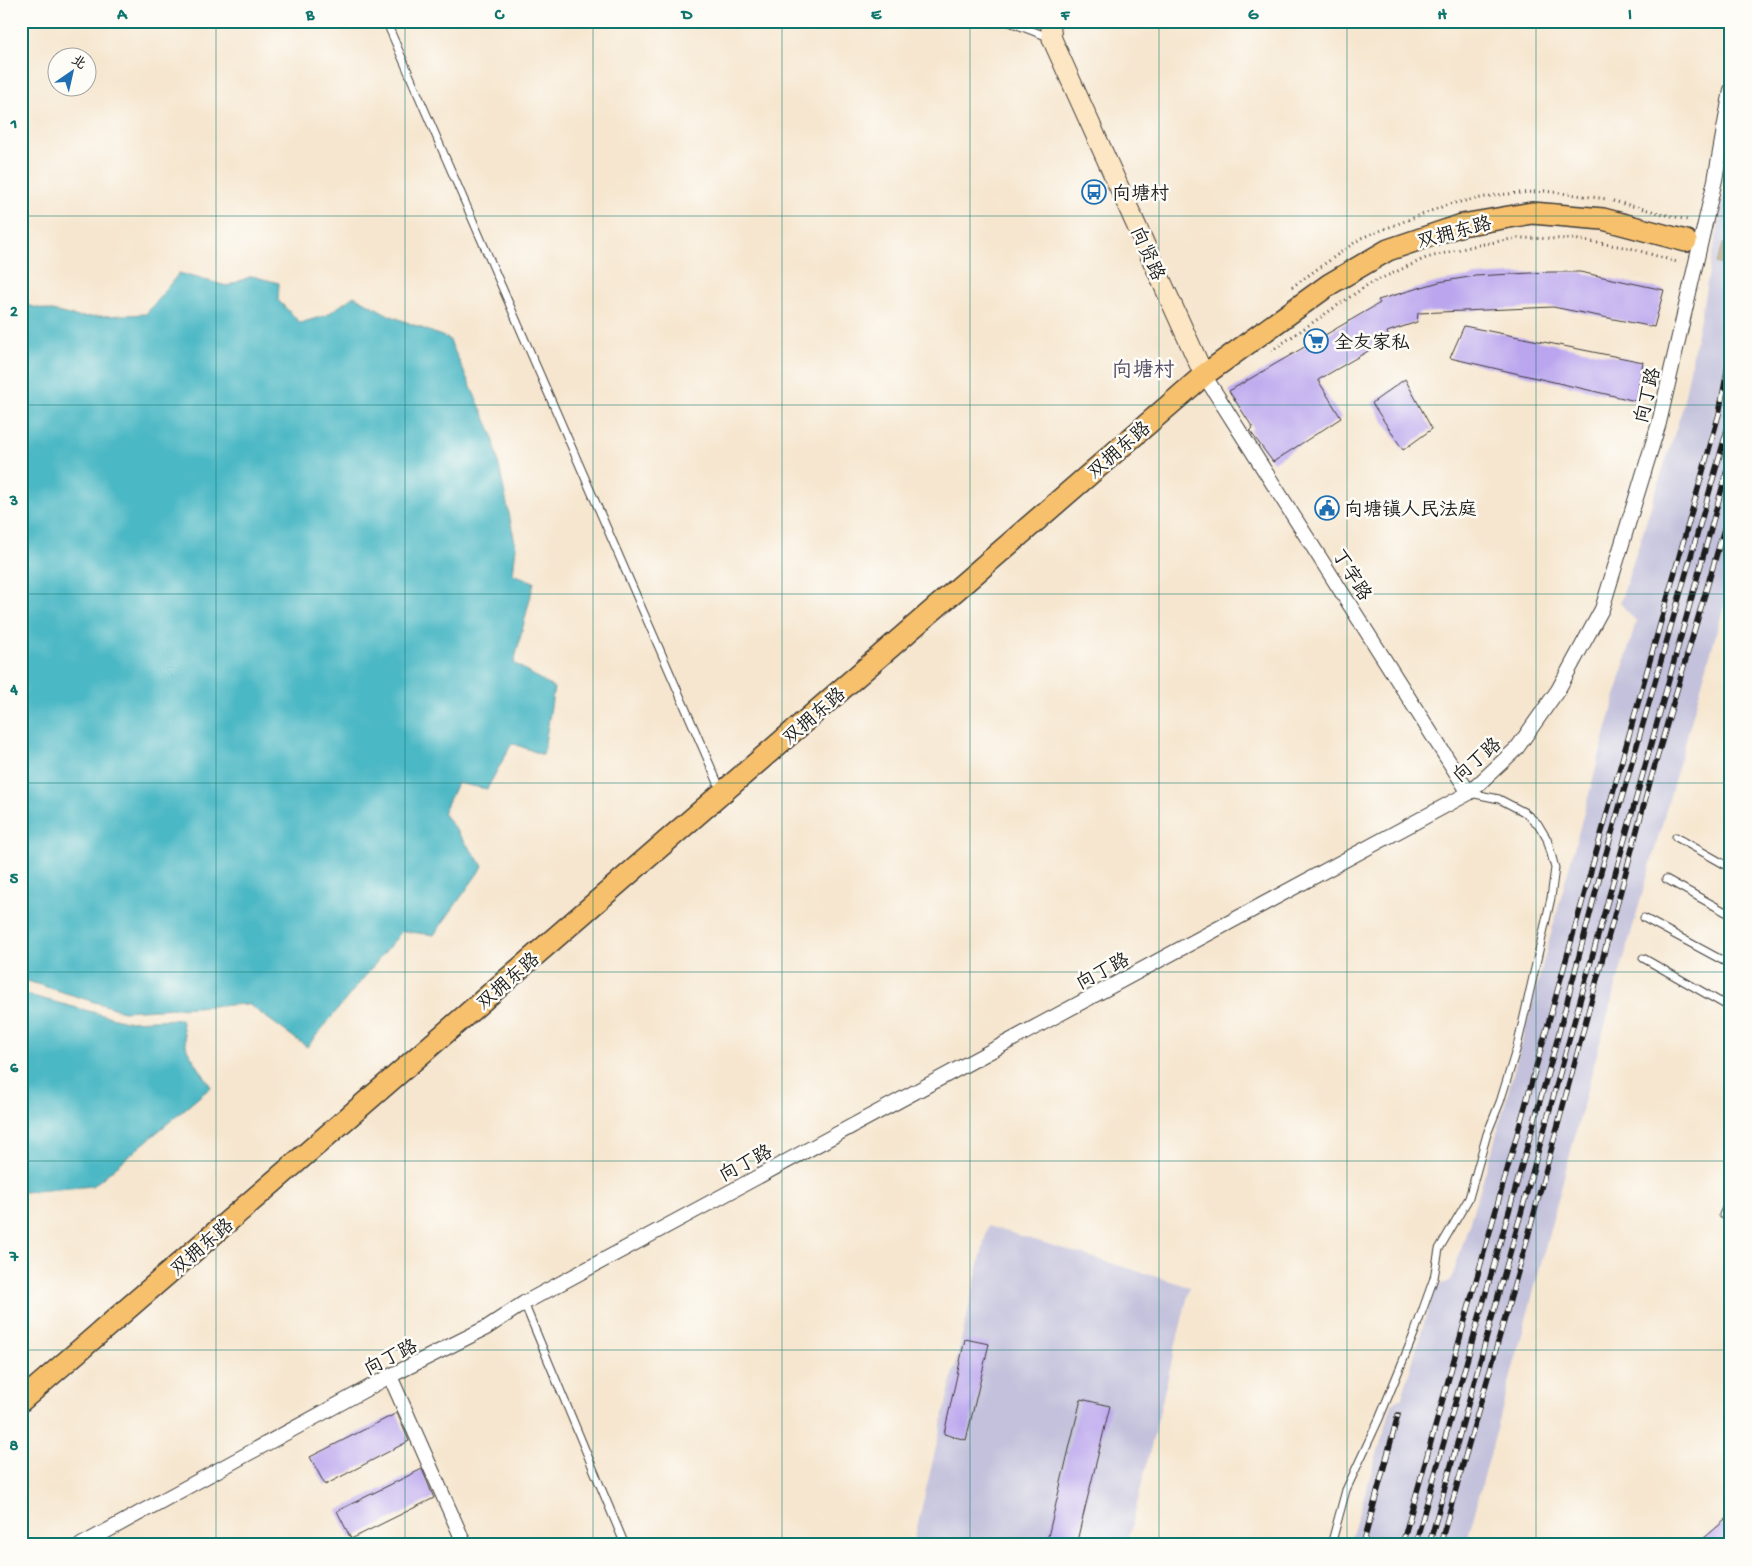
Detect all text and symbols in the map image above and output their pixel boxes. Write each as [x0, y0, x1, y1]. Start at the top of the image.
text: A [116, 7, 128, 26]
text: B [305, 7, 315, 26]
text: C [494, 7, 505, 26]
text: D [680, 7, 693, 26]
text: E [871, 7, 882, 26]
text: F [1060, 7, 1071, 26]
text: G [1248, 7, 1259, 26]
text: H [1437, 7, 1447, 26]
text: I [1628, 7, 1632, 26]
north arrow [48, 48, 98, 98]
text: 北 [67, 52, 88, 74]
text: 1 [10, 116, 17, 135]
bus stop icon: 向塘村 [1081, 179, 1107, 205]
place label: 向塘村 [1112, 183, 1169, 207]
street label: 双拥东路 [1415, 212, 1495, 255]
street label: 向贤路 [1124, 223, 1169, 285]
text: 2 [10, 304, 18, 323]
supermarket icon: 全友家私 [1303, 328, 1329, 354]
place label: 全友家私 [1334, 332, 1410, 356]
district label: 向塘村 [1112, 358, 1175, 385]
street label: 向丁路 [1630, 365, 1667, 426]
street label: 双拥东路 [1083, 417, 1157, 485]
text: 3 [9, 493, 18, 512]
public building icon: 向塘镇人民法庭 [1314, 495, 1340, 521]
place label: 向塘镇人民法庭 [1344, 499, 1477, 523]
street label: 丁字路 [1325, 545, 1376, 606]
text: 4 [9, 682, 18, 701]
street label: 双拥东路 [778, 683, 852, 751]
street label: 向丁路 [1449, 734, 1507, 789]
text: 5 [10, 871, 19, 890]
street label: 双拥东路 [472, 948, 546, 1016]
street label: 向丁路 [1073, 949, 1134, 997]
text: 6 [10, 1060, 19, 1079]
street label: 向丁路 [716, 1141, 777, 1189]
street label: 双拥东路 [166, 1214, 240, 1282]
text: 7 [9, 1249, 19, 1268]
street label: 向丁路 [361, 1335, 422, 1382]
text: 8 [10, 1438, 19, 1457]

